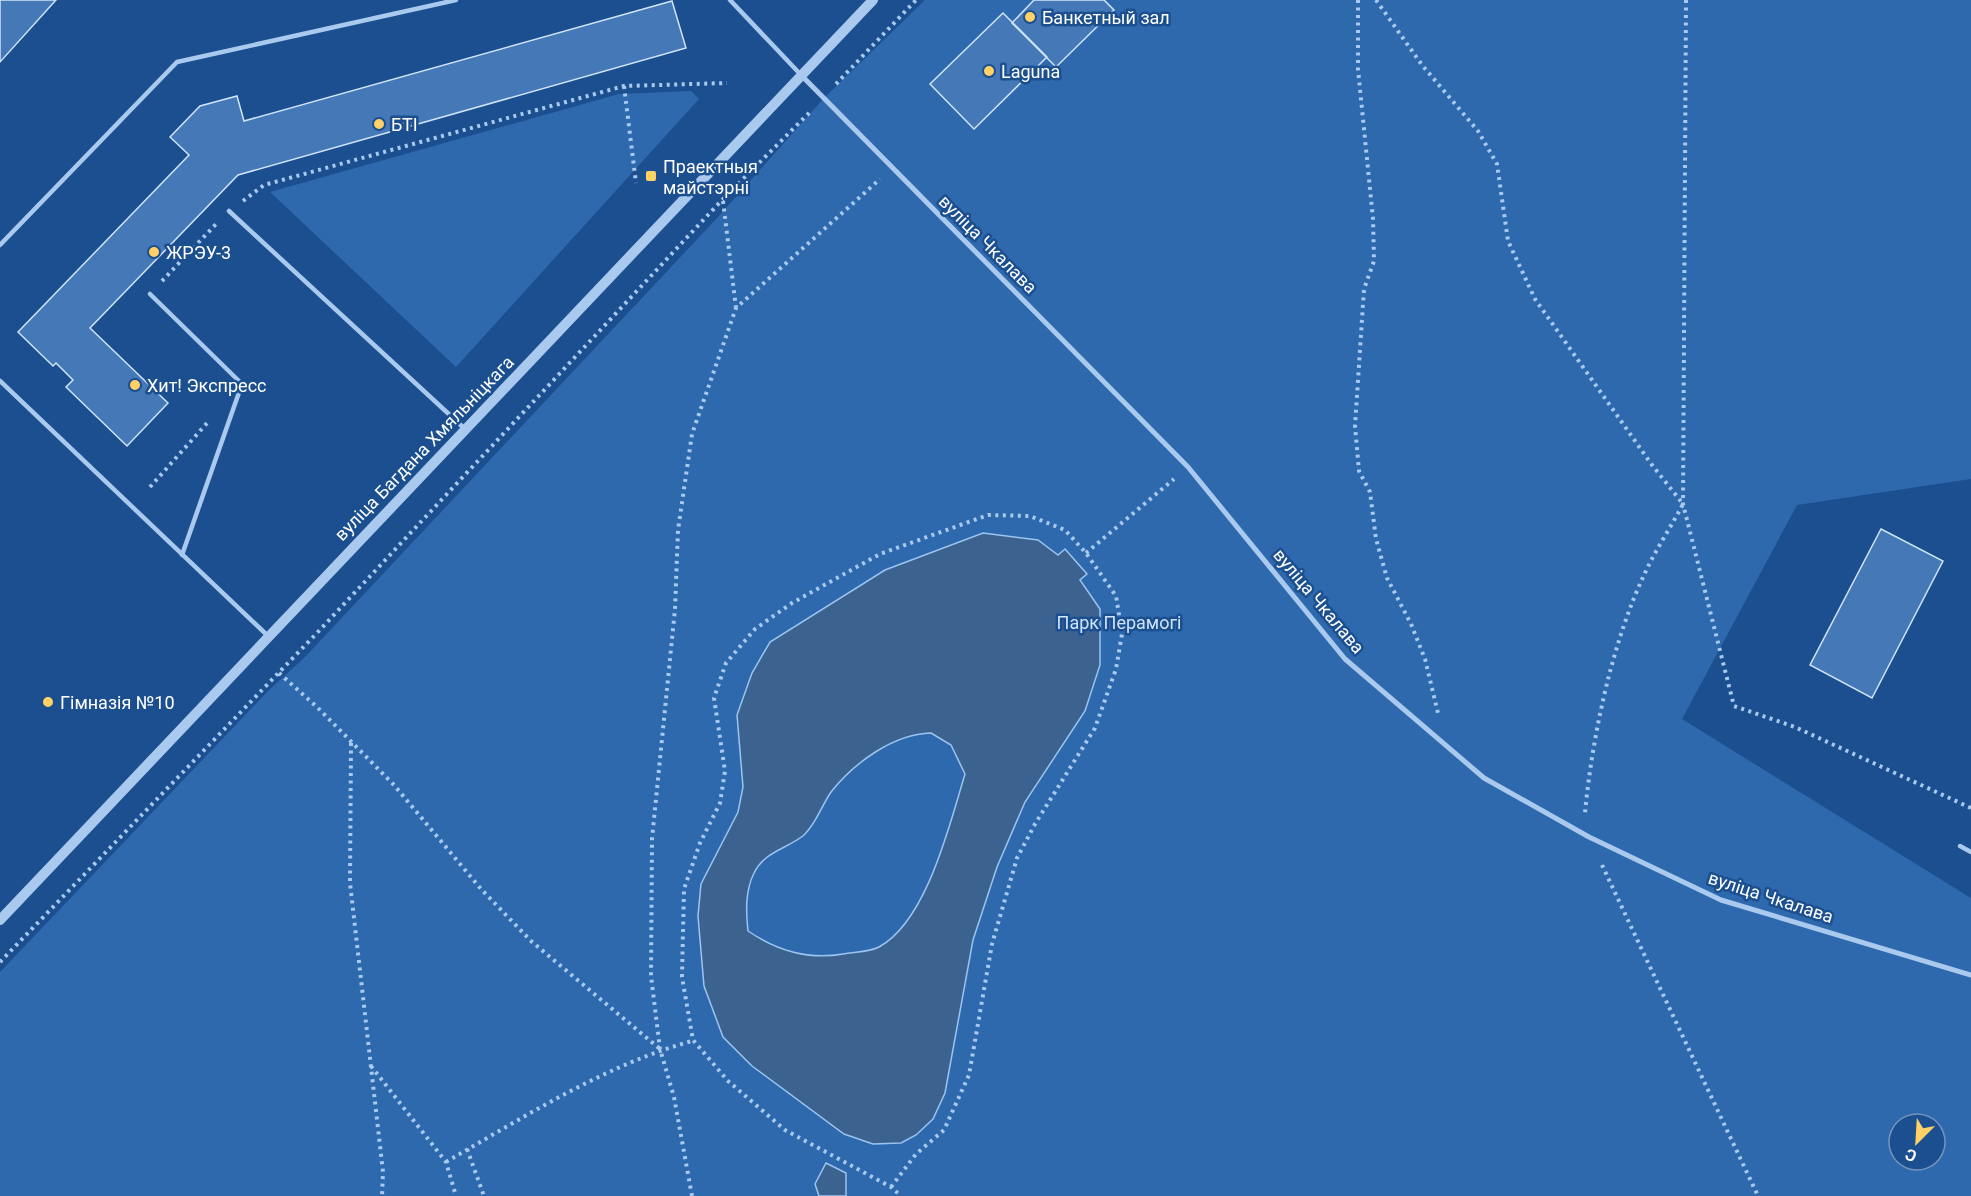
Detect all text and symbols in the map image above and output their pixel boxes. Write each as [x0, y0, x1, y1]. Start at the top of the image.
place label: Банкетный зал [1042, 7, 1170, 28]
marker: Банкетный зал [1023, 10, 1037, 24]
place label: Laguna [1001, 61, 1060, 82]
marker: Laguna [982, 64, 996, 78]
place label: БТІ [391, 114, 418, 135]
marker: БТІ [372, 117, 386, 131]
place label: Праектныя майстэрні [663, 156, 758, 198]
marker: Праектныя майстэрні [644, 169, 658, 183]
street label: вуліца Чкалава [935, 191, 1041, 297]
place label: ЖРЭУ-3 [166, 242, 231, 263]
marker: ЖРЭУ-3 [147, 245, 161, 259]
street label: вуліца Багдана Хмяльніцкага [330, 351, 518, 545]
place label: Хит! Экспресс [147, 375, 266, 396]
marker: Хит! Экспресс [128, 378, 142, 392]
street label: вуліца Чкалава [1269, 544, 1369, 658]
park label: Парк Перамогі [1057, 612, 1181, 633]
place label: Гімназія №10 [60, 692, 175, 713]
marker: Гімназія №10 [41, 695, 55, 709]
street label: вуліца Чкалава [1706, 867, 1836, 927]
north arrow [1887, 1112, 1947, 1172]
text: С [1902, 1144, 1920, 1166]

